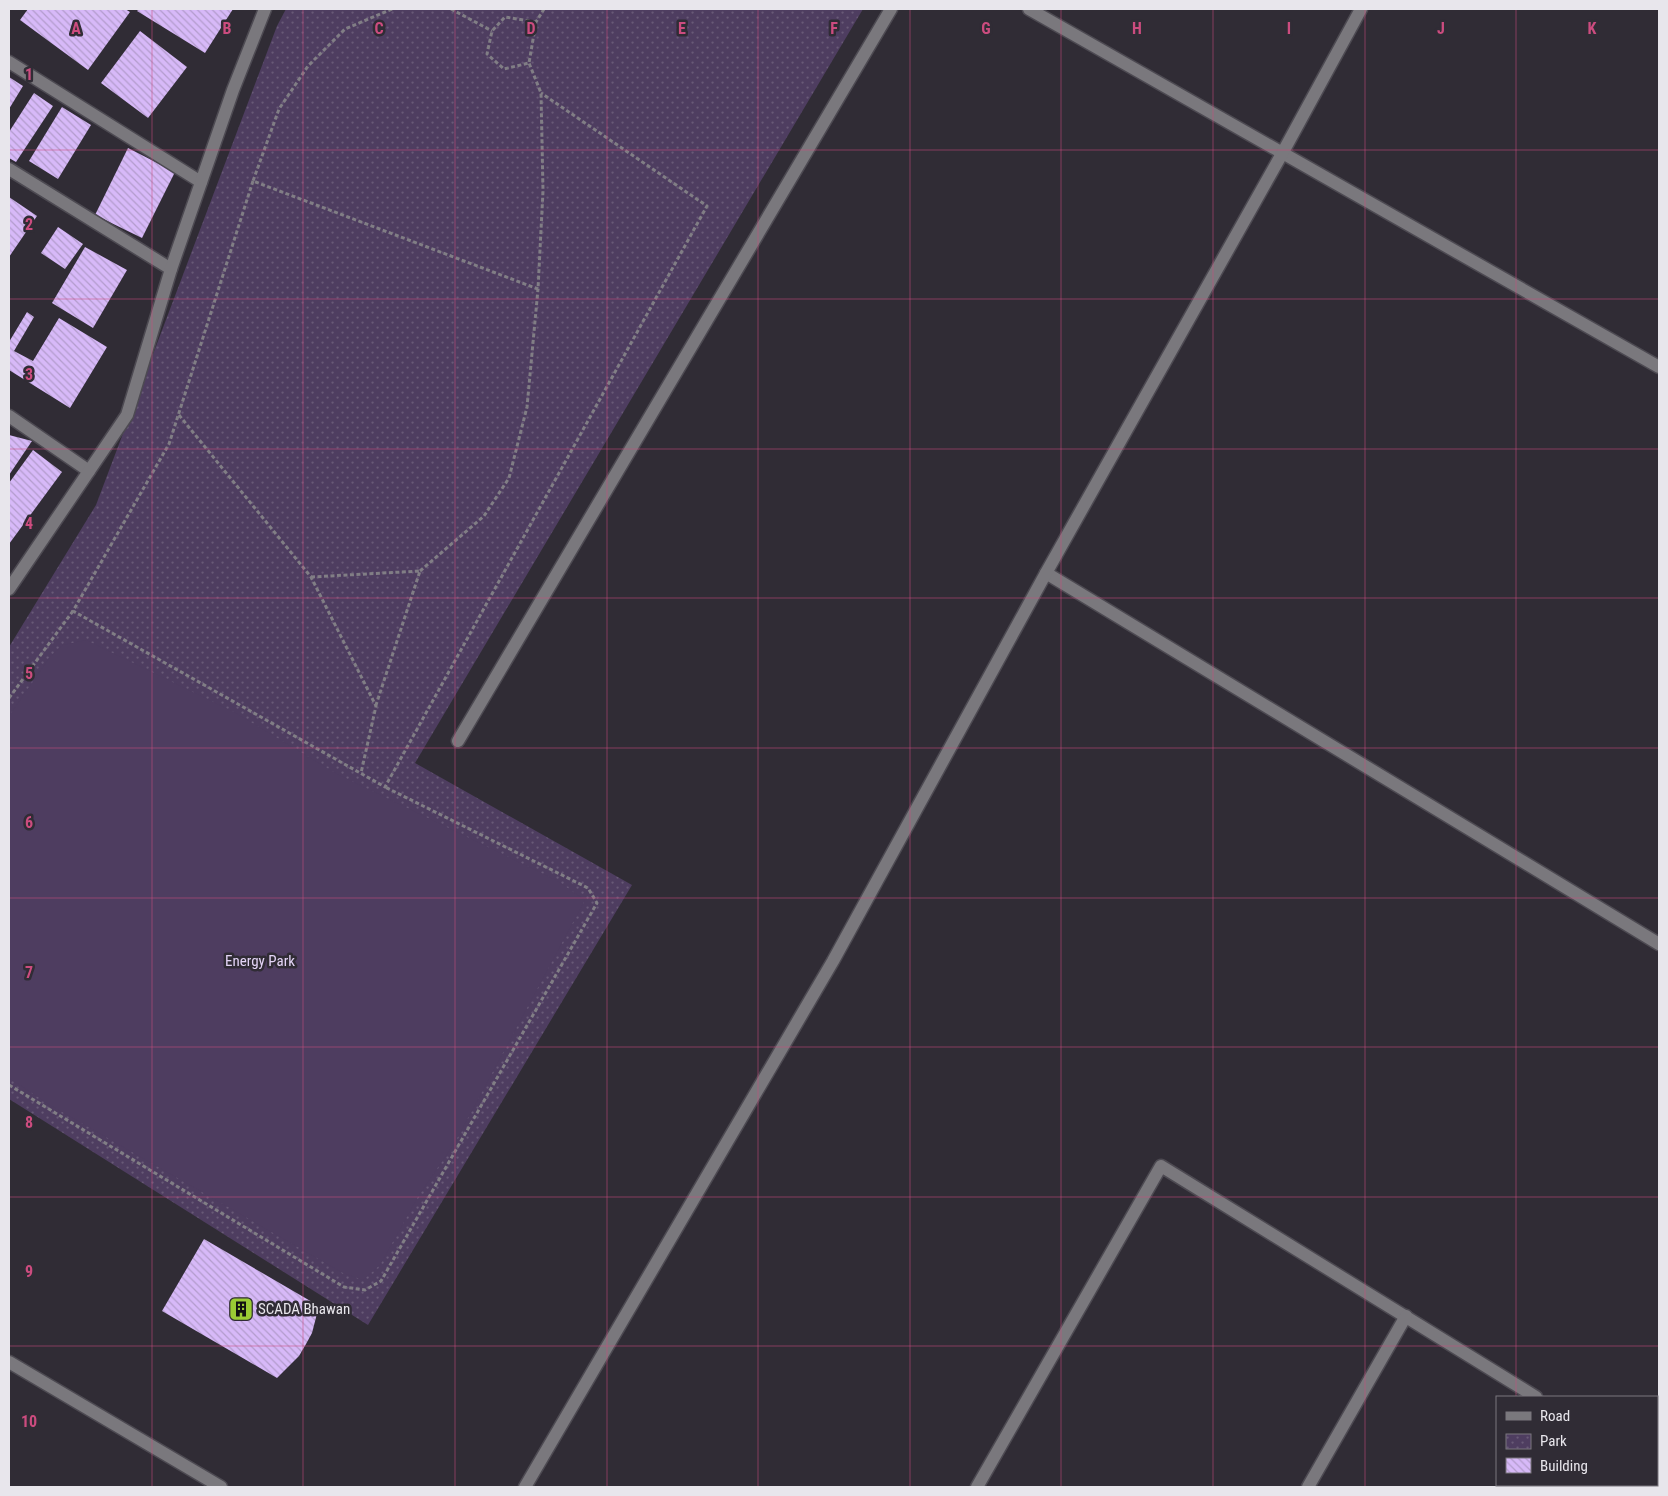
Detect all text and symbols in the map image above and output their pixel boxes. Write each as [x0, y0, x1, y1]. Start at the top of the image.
text: A [71, 19, 81, 38]
text: B [223, 19, 232, 38]
text: C [374, 19, 384, 38]
text: D [526, 19, 536, 38]
text: E [678, 19, 686, 38]
text: F [830, 19, 838, 38]
text: G [981, 19, 991, 38]
text: H [1132, 19, 1142, 38]
text: I [1287, 19, 1291, 38]
text: J [1437, 19, 1445, 38]
text: K [1588, 19, 1597, 38]
text: 1 [25, 65, 33, 84]
text: 2 [25, 215, 33, 234]
text: 3 [25, 365, 33, 384]
text: 4 [25, 514, 33, 533]
text: 5 [25, 664, 33, 683]
text: 6 [25, 813, 33, 832]
park label: Energy Park [225, 952, 295, 970]
text: 7 [25, 963, 33, 982]
text: 8 [25, 1113, 33, 1132]
text: 9 [25, 1262, 33, 1281]
building icon: SCADA Bhawan [228, 1296, 254, 1322]
place label: SCADA Bhawan [258, 1300, 350, 1318]
legend [1496, 1396, 1658, 1486]
text: Road [1540, 1407, 1570, 1425]
text: 10 [21, 1412, 37, 1431]
text: Park [1540, 1432, 1567, 1450]
text: Building [1540, 1457, 1588, 1475]

